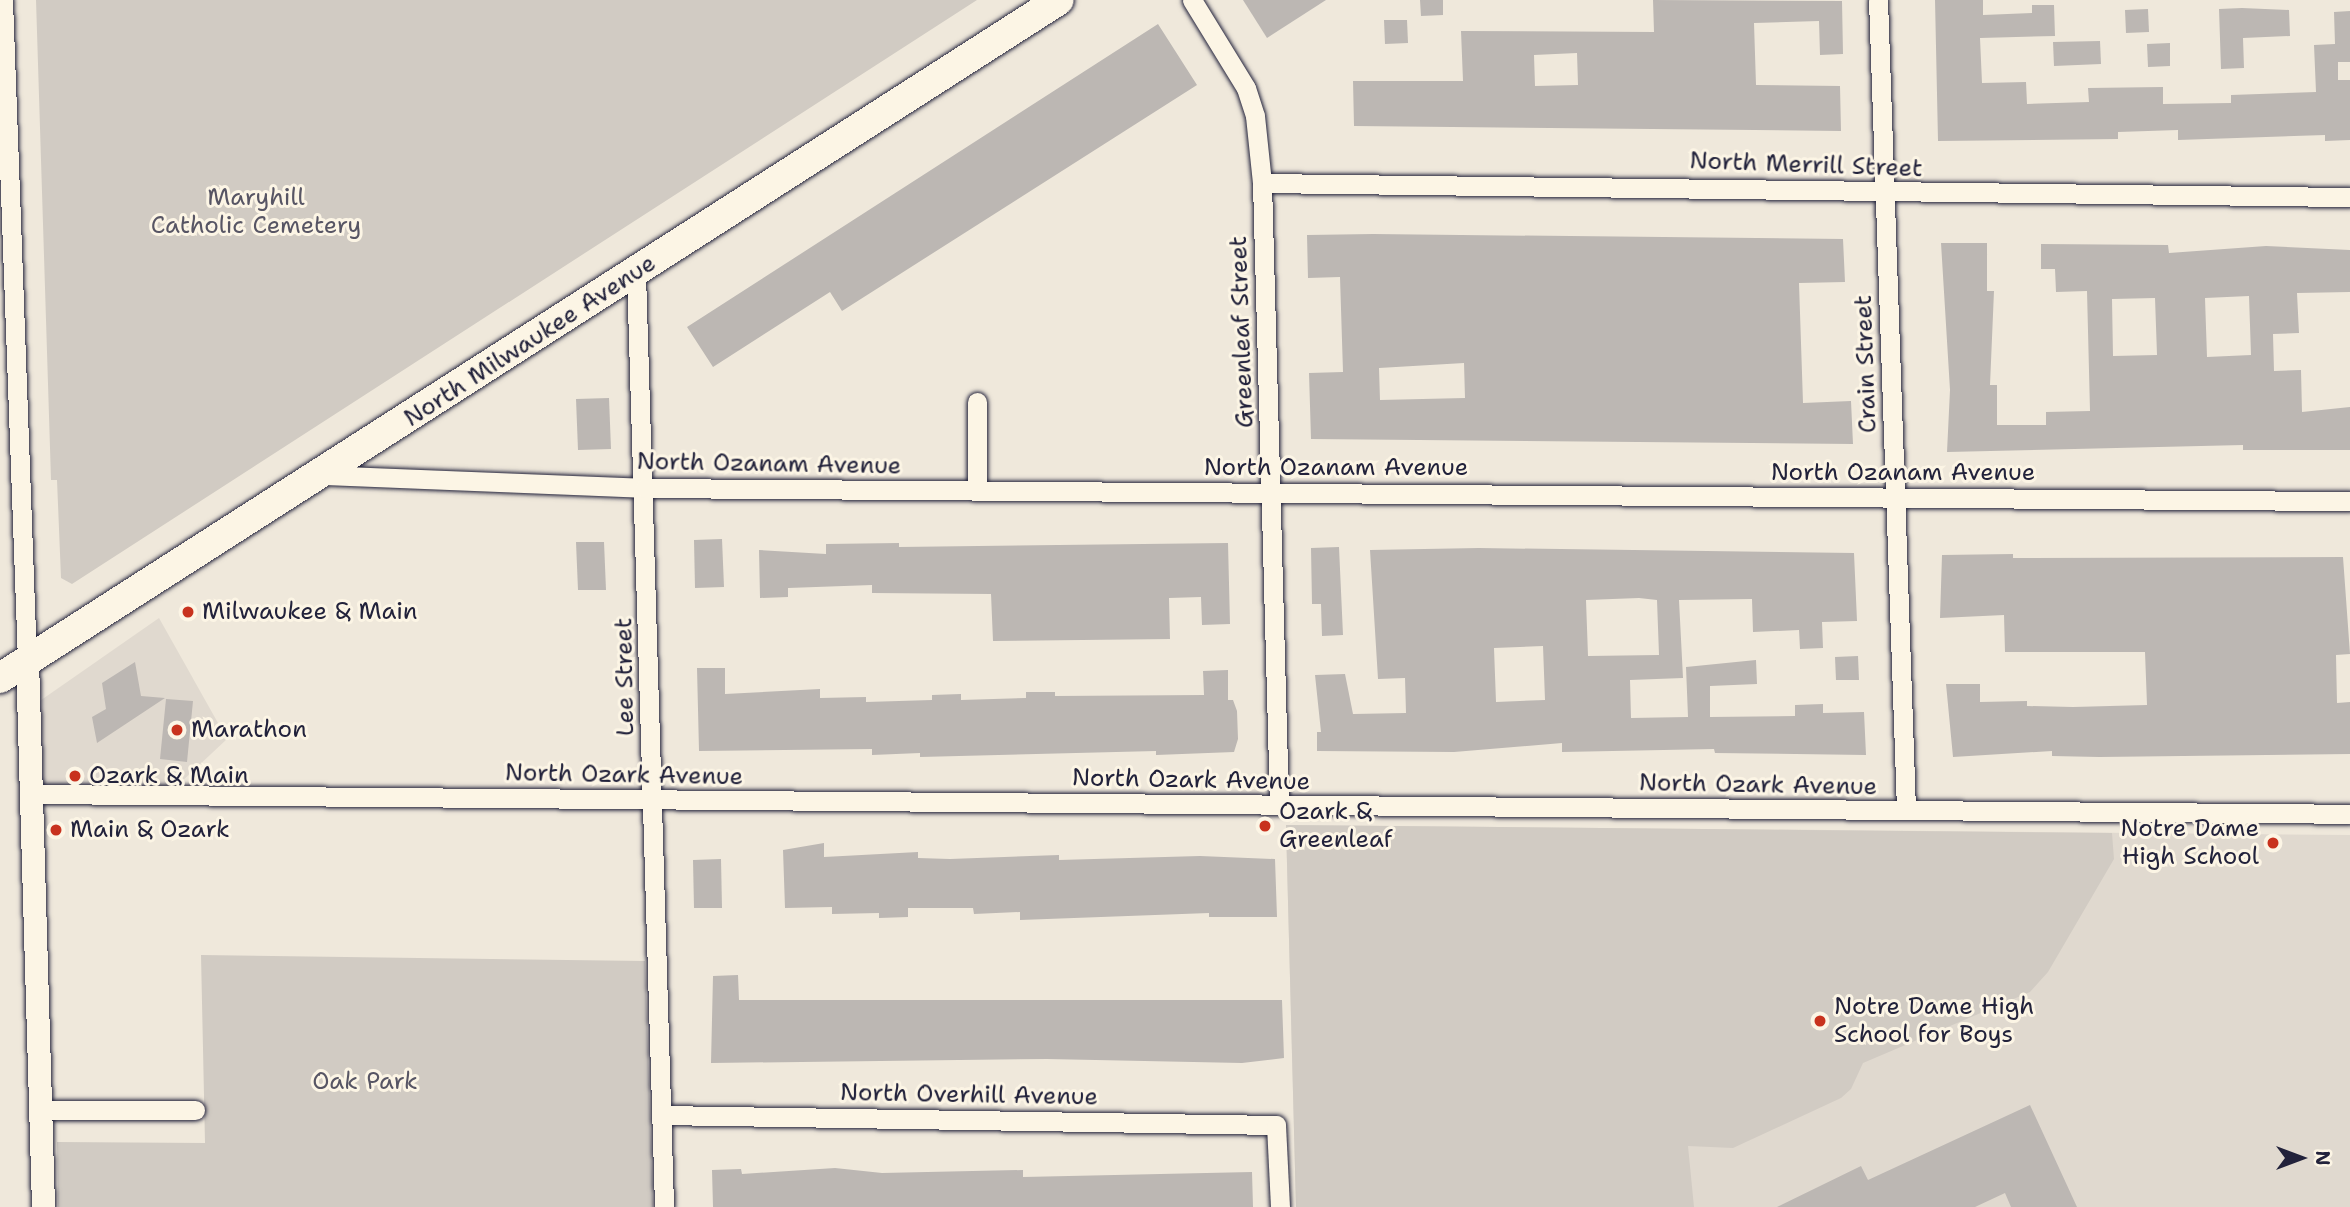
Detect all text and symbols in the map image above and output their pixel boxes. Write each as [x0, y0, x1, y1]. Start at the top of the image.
street label: North Merrill Street [1689, 147, 1923, 183]
park label: Maryhill Catholic Cemetery [151, 184, 361, 240]
street label: Greenleaf Street [1224, 235, 1260, 429]
street label: North Milwaukee Avenue [399, 249, 661, 433]
street label: Crain Street [1849, 294, 1883, 434]
street label: North Ozanam Avenue [636, 447, 902, 481]
street label: North Ozanam Avenue [1204, 454, 1468, 482]
street label: North Ozanam Avenue [1771, 459, 2035, 487]
place label: Milwaukee & Main [202, 598, 417, 626]
marker: Milwaukee & Main [180, 604, 196, 620]
street label: Lee Street [610, 618, 640, 736]
place label: Marathon [191, 716, 307, 744]
marker: Marathon [169, 722, 185, 738]
street label: North Ozark Avenue [505, 759, 743, 791]
place label: Ozark & Main [89, 762, 249, 790]
street label: North Ozark Avenue [1072, 764, 1310, 796]
marker: Ozark & Main [67, 768, 83, 784]
street label: North Ozark Avenue [1639, 769, 1877, 801]
place label: Ozark & Greenleaf [1279, 798, 1392, 854]
place label: Notre Dame High School [2120, 815, 2259, 871]
place label: Main & Ozark [70, 816, 230, 844]
marker: Ozark & Greenleaf [1257, 818, 1273, 834]
marker: Main & Ozark [48, 822, 64, 838]
marker: Notre Dame High School [2265, 835, 2281, 851]
place label: Notre Dame High School for Boys [1834, 993, 2034, 1049]
marker: Notre Dame High School for Boys [1812, 1013, 1828, 1029]
park label: Oak Park [312, 1068, 418, 1096]
street label: North Overhill Avenue [840, 1078, 1098, 1112]
north arrow [2266, 1123, 2336, 1193]
text: N [2310, 1150, 2335, 1166]

